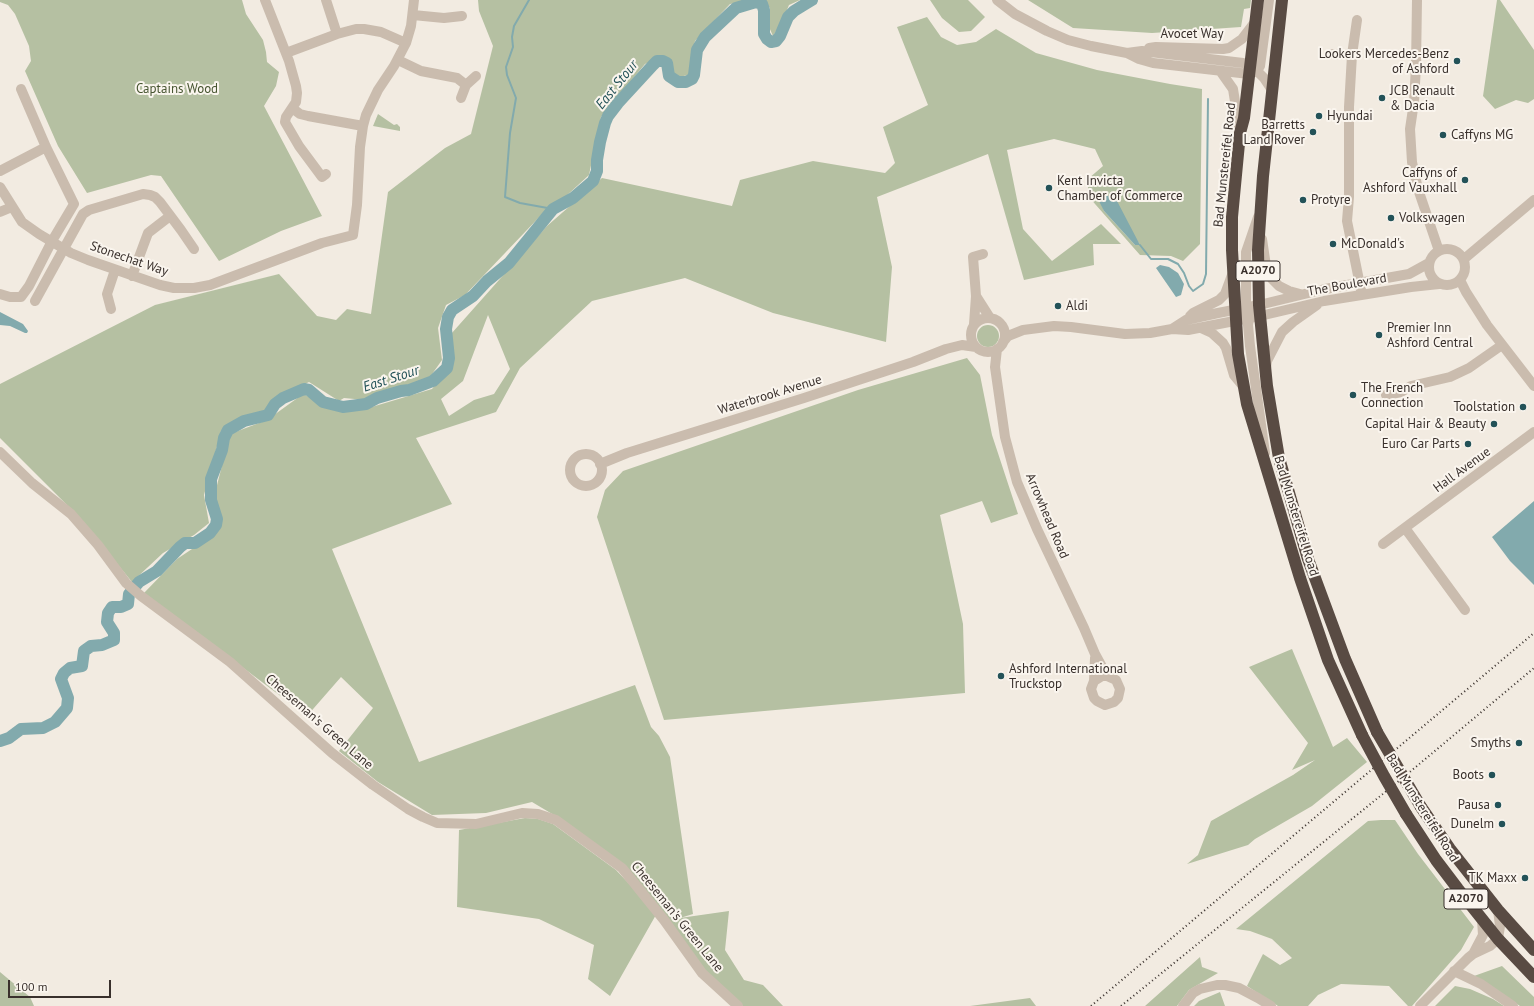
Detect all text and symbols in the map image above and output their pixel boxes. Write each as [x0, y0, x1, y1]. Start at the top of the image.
street label: Avocet Way [1160, 26, 1224, 42]
place label: Lookers Mercedes-Benz of Ashford [1319, 46, 1449, 77]
marker: Lookers Mercedes-Benz of Ashford [1452, 56, 1462, 66]
water label: East Stour [592, 57, 642, 113]
park label: Captains Wood [136, 81, 218, 97]
place label: JCB Renault & Dacia [1390, 83, 1455, 114]
marker: JCB Renault & Dacia [1377, 93, 1387, 103]
street label: Bad Munstereifel Road [1211, 102, 1239, 228]
place label: Hyundai [1327, 108, 1373, 124]
marker: Hyundai [1314, 111, 1324, 121]
place label: Barretts Land Rover [1243, 117, 1305, 148]
marker: Barretts Land Rover [1308, 127, 1318, 137]
place label: Caffyns MG [1451, 127, 1513, 143]
marker: Caffyns MG [1438, 130, 1448, 140]
place label: Caffyns of Ashford Vauxhall [1363, 165, 1457, 196]
place label: Kent Invicta Chamber of Commerce [1057, 173, 1183, 204]
marker: Caffyns of Ashford Vauxhall [1460, 175, 1470, 185]
marker: Kent Invicta Chamber of Commerce [1044, 183, 1054, 193]
place label: Protyre [1311, 192, 1351, 208]
marker: Protyre [1298, 195, 1308, 205]
place label: Volkswagen [1399, 210, 1465, 226]
marker: Volkswagen [1386, 213, 1396, 223]
place label: McDonald's [1341, 236, 1404, 252]
street label: Stonechat Way [88, 238, 170, 280]
marker: McDonald's [1328, 239, 1338, 249]
road number: A2070 [1236, 261, 1280, 281]
street label: The Boulevard [1306, 270, 1388, 300]
place label: Aldi [1066, 298, 1088, 314]
marker: Aldi [1053, 301, 1063, 311]
place label: Premier Inn Ashford Central [1387, 320, 1473, 351]
marker: Premier Inn Ashford Central [1374, 330, 1384, 340]
water label: East Stour [361, 362, 421, 396]
street label: Waterbrook Avenue [716, 372, 824, 418]
place label: The French Connection [1361, 380, 1423, 411]
marker: The French Connection [1348, 390, 1358, 400]
place label: Toolstation [1453, 399, 1515, 415]
marker: Toolstation [1518, 402, 1528, 412]
place label: Capital Hair & Beauty [1365, 416, 1486, 432]
marker: Capital Hair & Beauty [1489, 419, 1499, 429]
place label: Euro Car Parts [1382, 436, 1460, 452]
marker: Euro Car Parts [1463, 439, 1473, 449]
street label: Hall Avenue [1430, 444, 1494, 496]
street label: Bad Munstereifel Road [1270, 454, 1322, 578]
street label: Arrowhead Road [1022, 471, 1072, 561]
place label: Ashford International Truckstop [1009, 661, 1127, 692]
street label: Cheeseman's Green Lane [262, 671, 376, 773]
marker: Ashford International Truckstop [996, 671, 1006, 681]
place label: Smyths [1470, 735, 1511, 751]
marker: Smyths [1514, 738, 1524, 748]
street label: Bad Munstereifel Road [1382, 751, 1462, 865]
place label: Boots [1453, 767, 1484, 783]
marker: Boots [1487, 770, 1497, 780]
place label: Pausa [1458, 797, 1490, 813]
marker: Pausa [1493, 800, 1503, 810]
place label: Dunelm [1450, 816, 1494, 832]
marker: Dunelm [1497, 819, 1507, 829]
street label: Cheeseman's Green Lane [628, 859, 726, 975]
place label: TK Maxx [1468, 870, 1517, 886]
marker: TK Maxx [1520, 873, 1530, 883]
road number: A2070 [1444, 889, 1488, 909]
scale bar [10, 972, 113, 998]
text: 100 m [15, 979, 48, 994]

